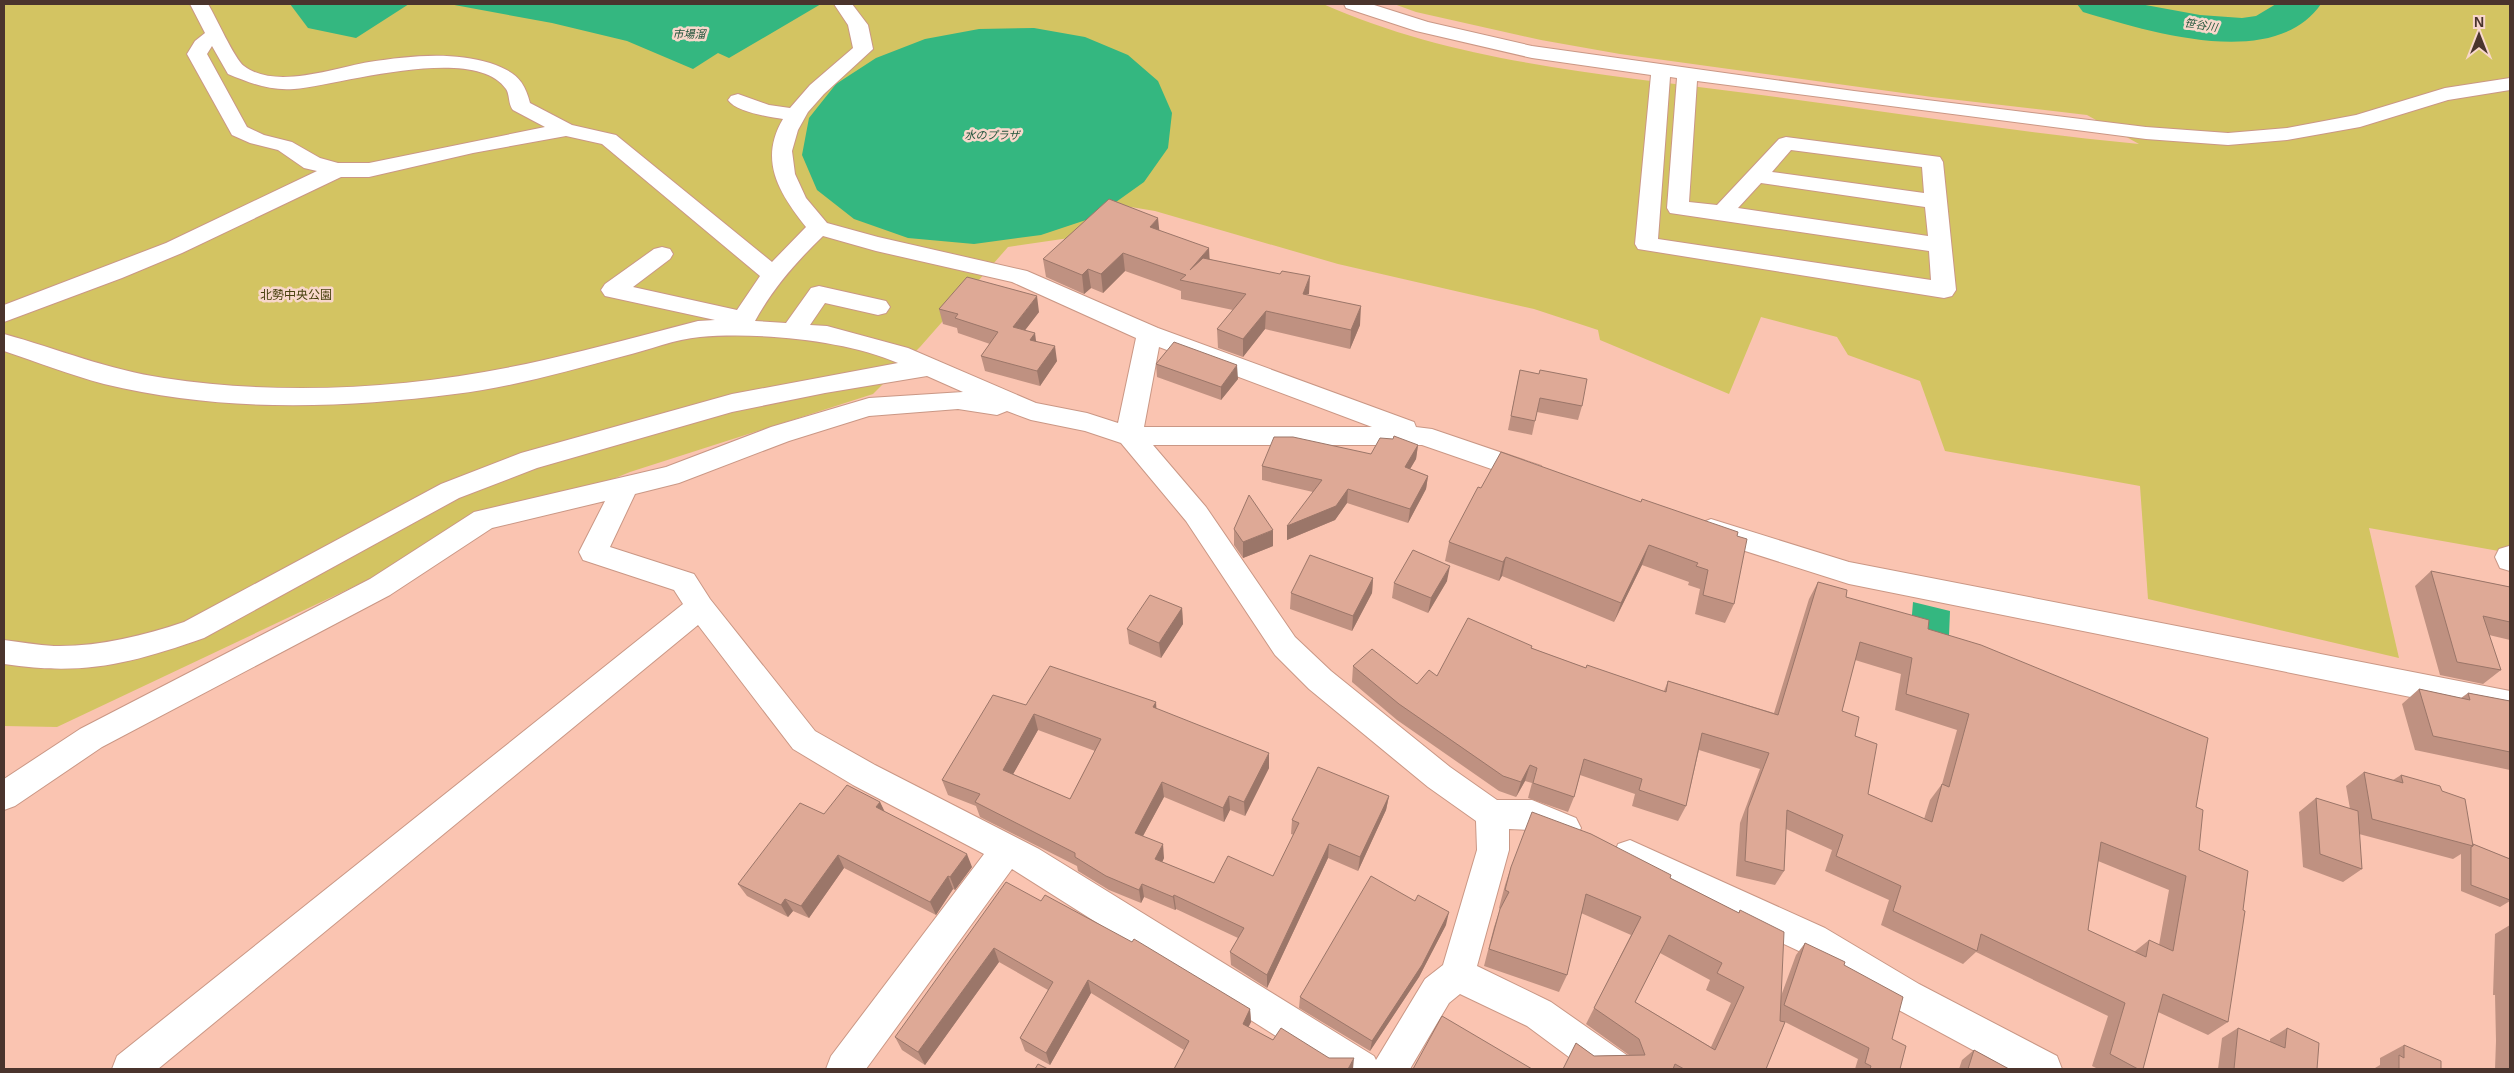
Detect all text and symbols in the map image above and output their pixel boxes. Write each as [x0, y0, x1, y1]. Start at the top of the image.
north arrow [2454, 10, 2504, 60]
text: N [2474, 14, 2484, 30]
water label: 笹谷川 [2184, 16, 2219, 34]
water label: 市場溜 [673, 28, 707, 40]
water label: 水のプラザ [965, 129, 1021, 141]
park label: 北勢中央公園 [260, 288, 332, 302]

